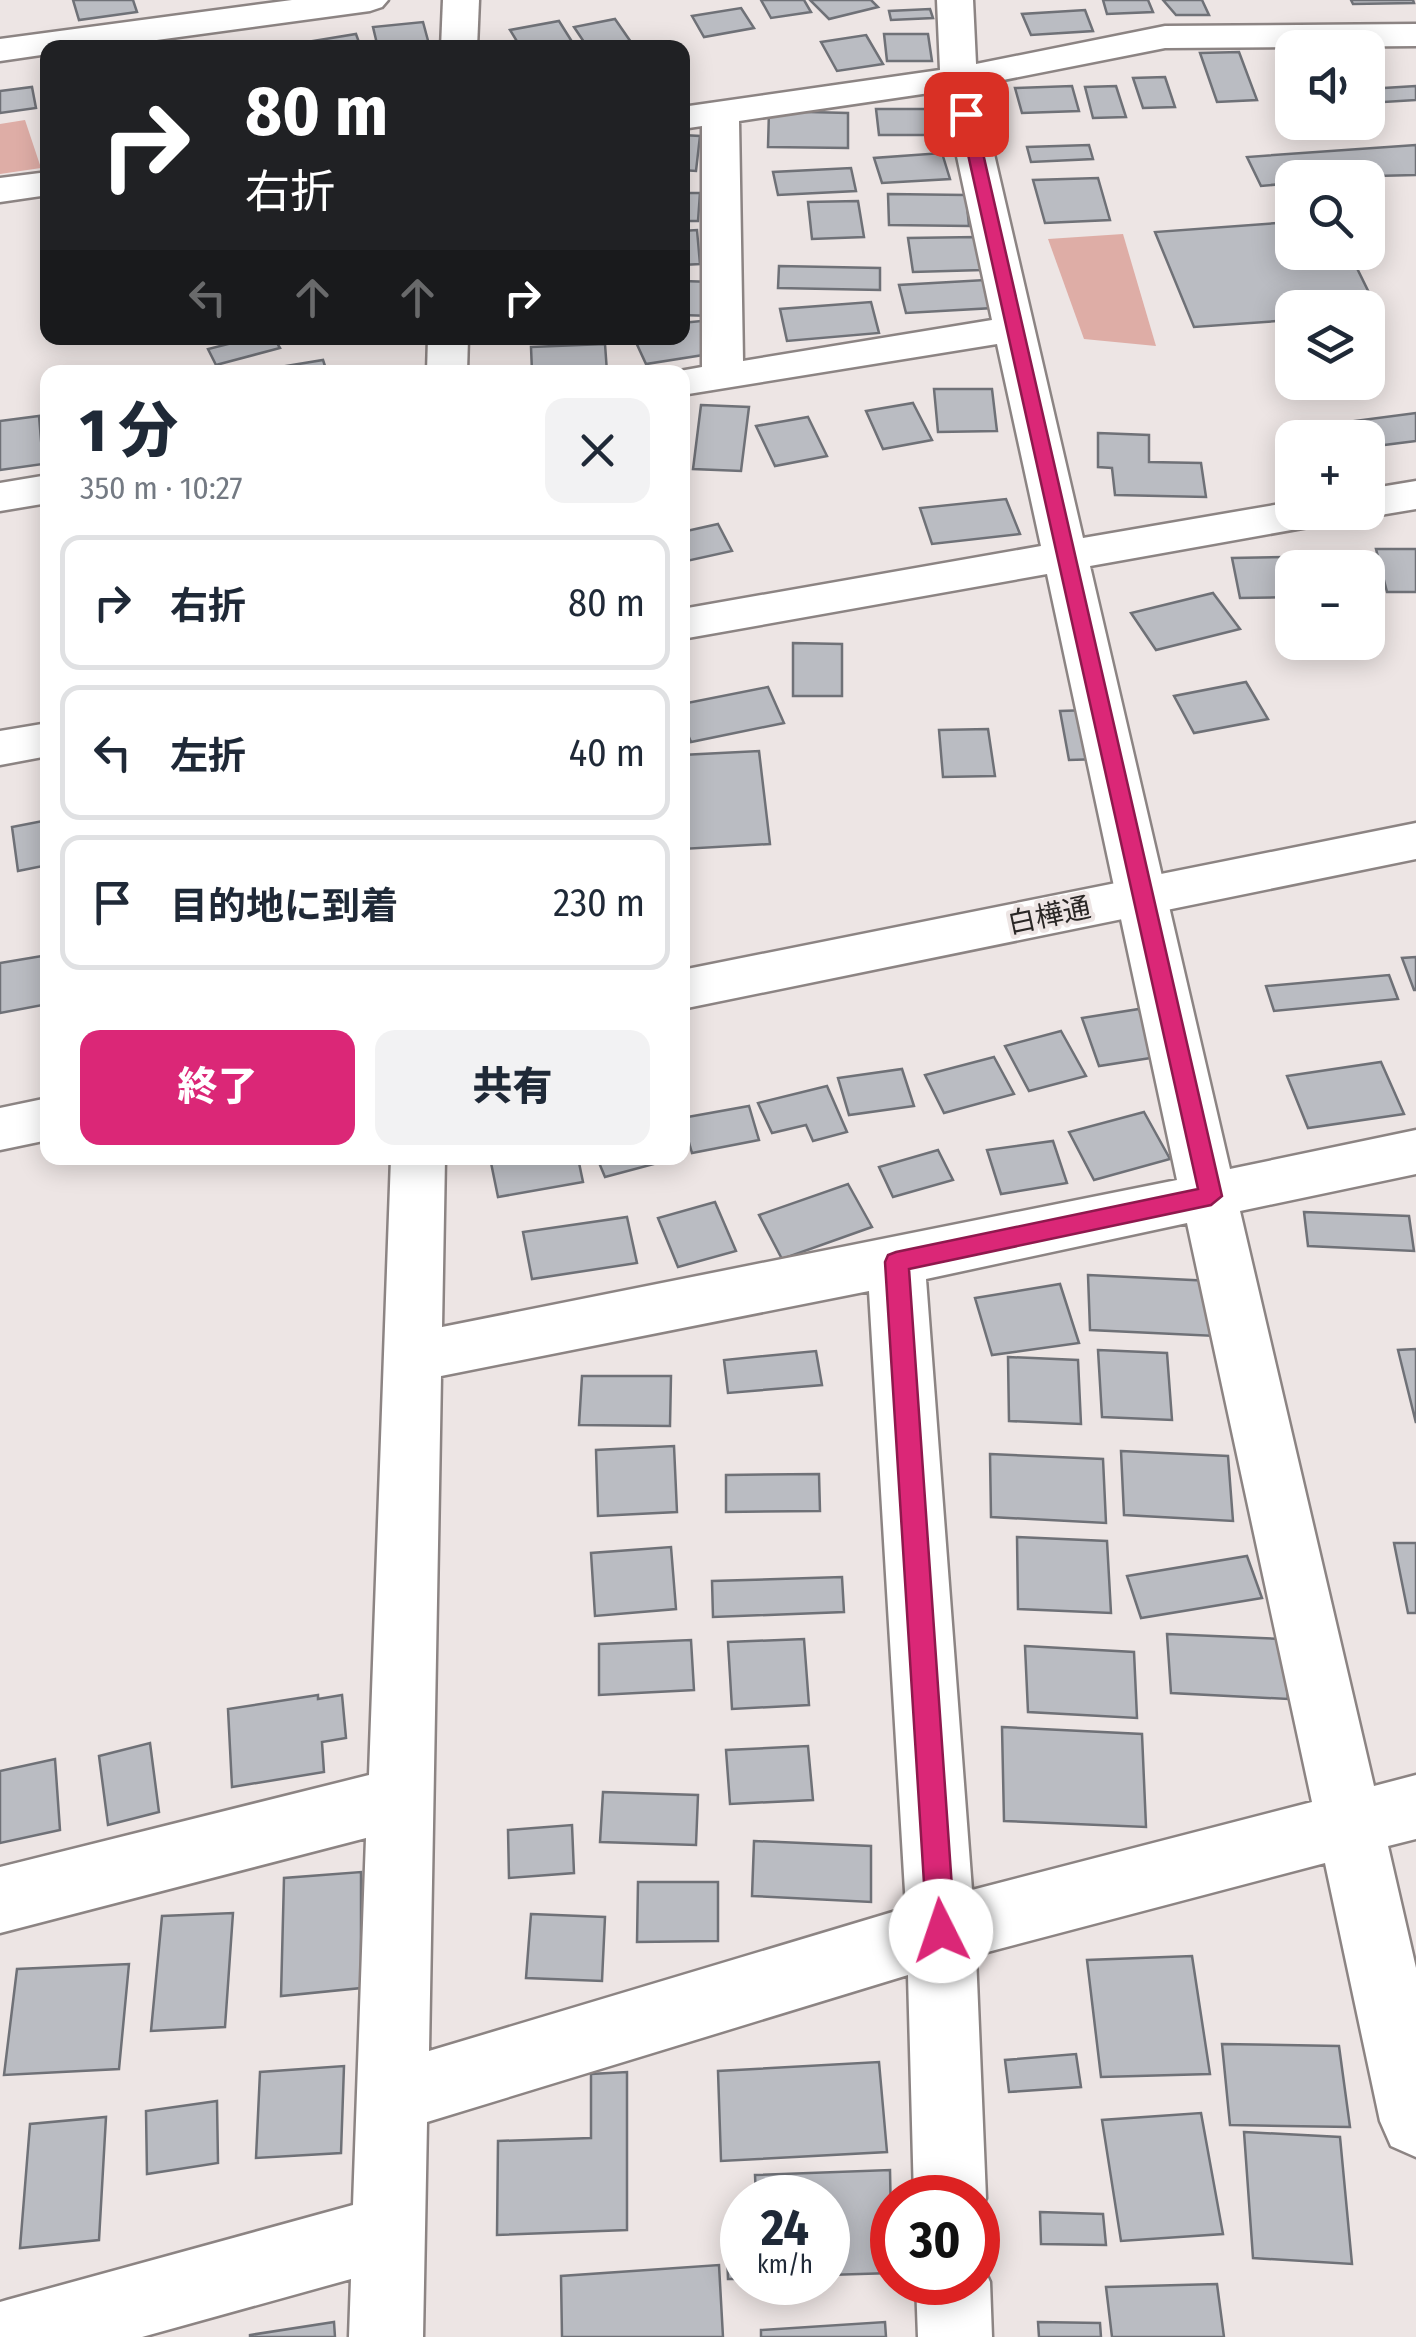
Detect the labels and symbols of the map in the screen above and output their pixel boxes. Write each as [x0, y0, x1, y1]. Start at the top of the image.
pin [924, 72, 1009, 157]
street label: 白樺通 [1005, 891, 1094, 940]
position arrow [889, 1879, 993, 1983]
speed limit sign: 30 [870, 2175, 1000, 2305]

